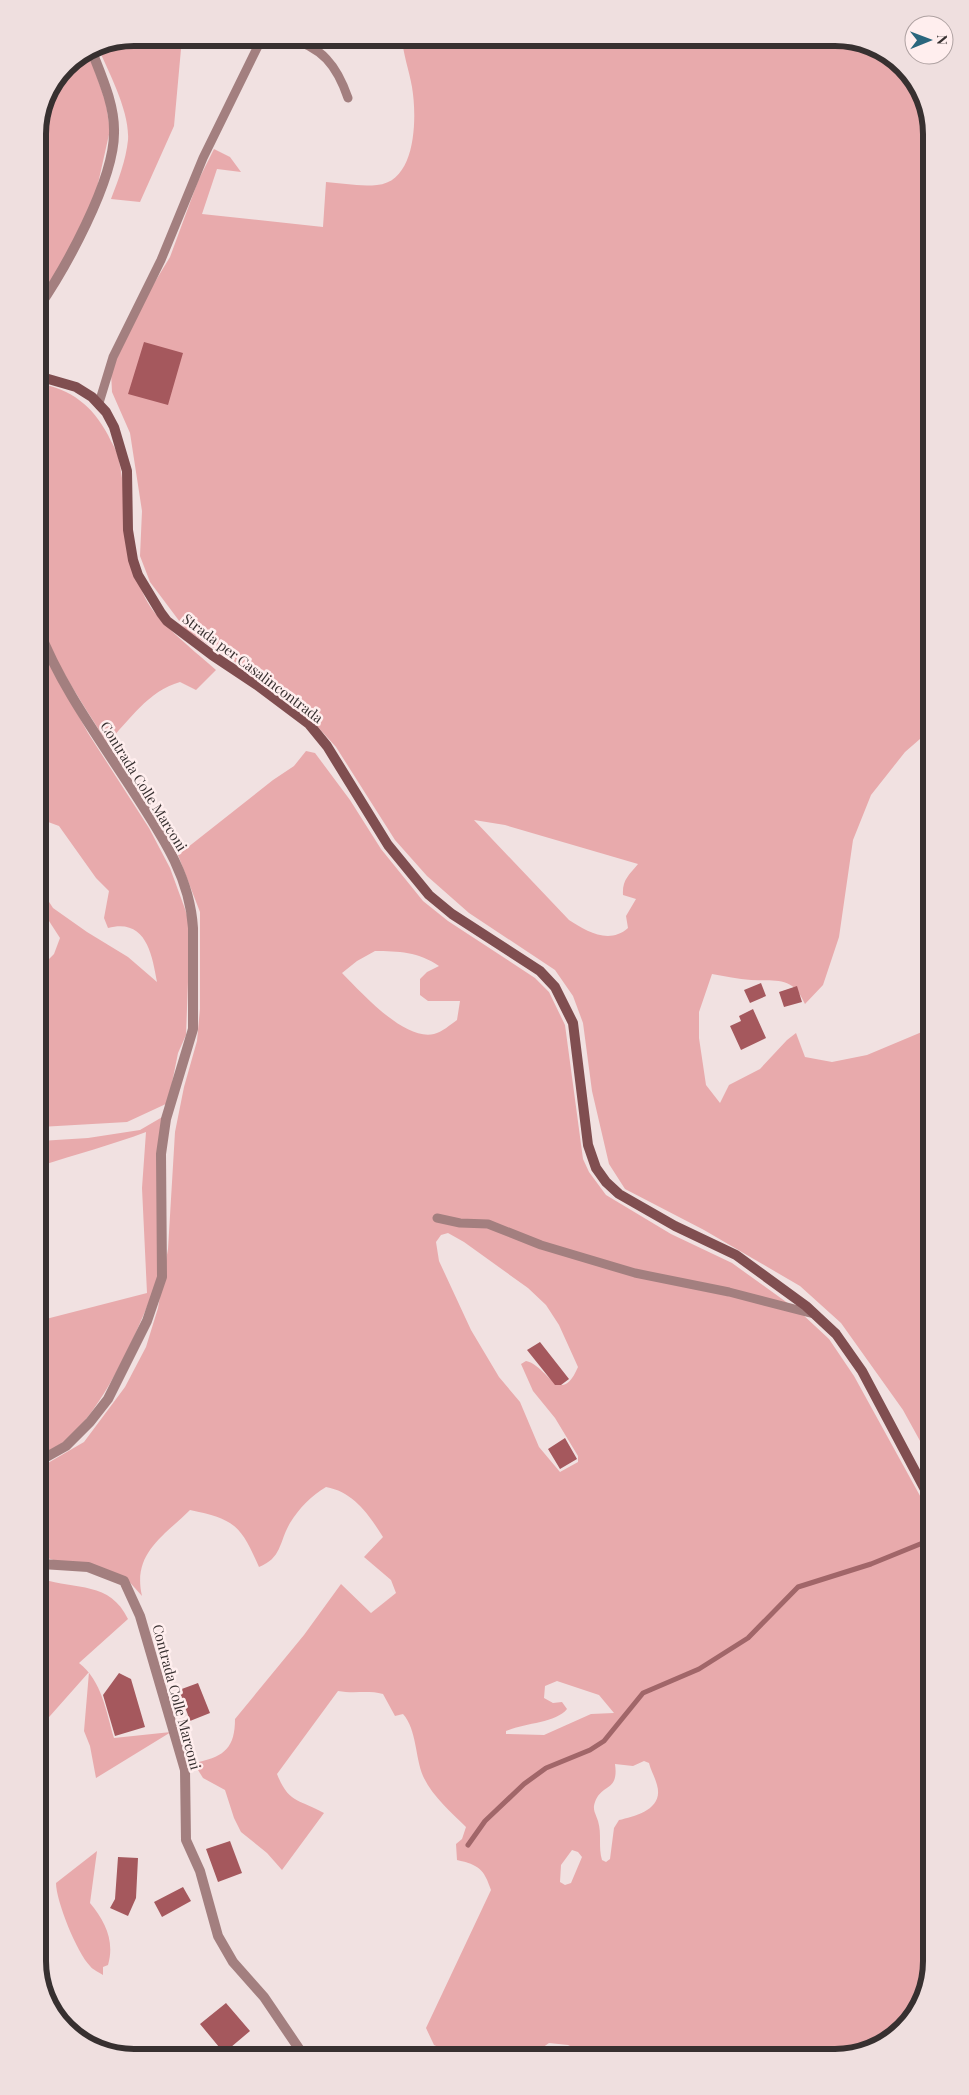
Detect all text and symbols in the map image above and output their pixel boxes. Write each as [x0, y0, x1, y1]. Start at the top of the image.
north arrow [904, 15, 954, 65]
text: N [933, 35, 952, 45]
street label: Strada per Casalincontrada [179, 609, 327, 727]
street label: Contrada Colle Marconi [96, 717, 192, 855]
street label: Contrada Colle Marconi [148, 1622, 206, 1772]

